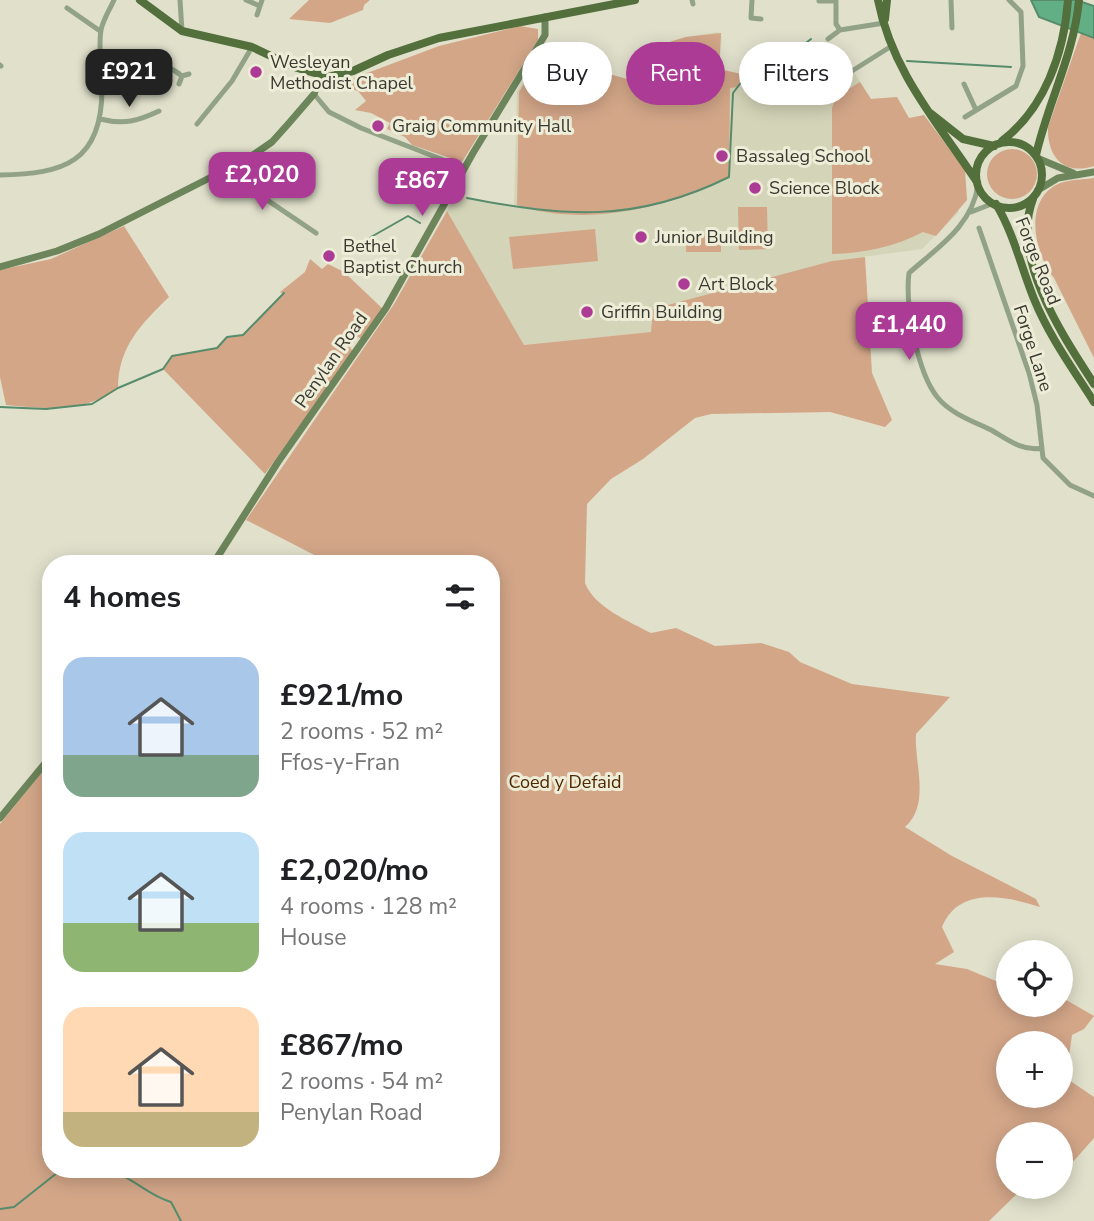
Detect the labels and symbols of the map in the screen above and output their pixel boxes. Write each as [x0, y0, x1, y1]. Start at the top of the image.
pin: £921 [88, 50, 170, 109]
place label: Wesleyan Methodist Chapel [270, 50, 414, 95]
marker: Wesleyan Methodist Chapel [248, 64, 264, 80]
place label: Graig Community Hall [392, 114, 572, 138]
marker: Graig Community Hall [370, 118, 386, 134]
place label: Bassaleg School [736, 144, 870, 168]
marker: Bassaleg School [714, 148, 730, 164]
pin: £2,020 [205, 152, 319, 212]
pin: £867 [381, 158, 463, 218]
place label: Science Block [769, 176, 880, 200]
marker: Science Block [747, 180, 763, 196]
street label: Forge Road [1010, 214, 1066, 308]
place label: Junior Building [654, 225, 774, 249]
marker: Junior Building [633, 229, 649, 245]
place label: Bethel Baptist Church [343, 234, 462, 279]
marker: Bethel Baptist Church [321, 248, 337, 264]
place label: Art Block [698, 272, 775, 296]
marker: Art Block [676, 276, 692, 292]
place label: Griffin Building [601, 300, 722, 324]
pin: £1,440 [852, 302, 966, 362]
street label: Forge Lane [1008, 302, 1058, 394]
marker: Griffin Building [579, 304, 595, 320]
street label: Penylan Road [289, 307, 373, 413]
park label: Coed y Defaid [508, 770, 622, 794]

